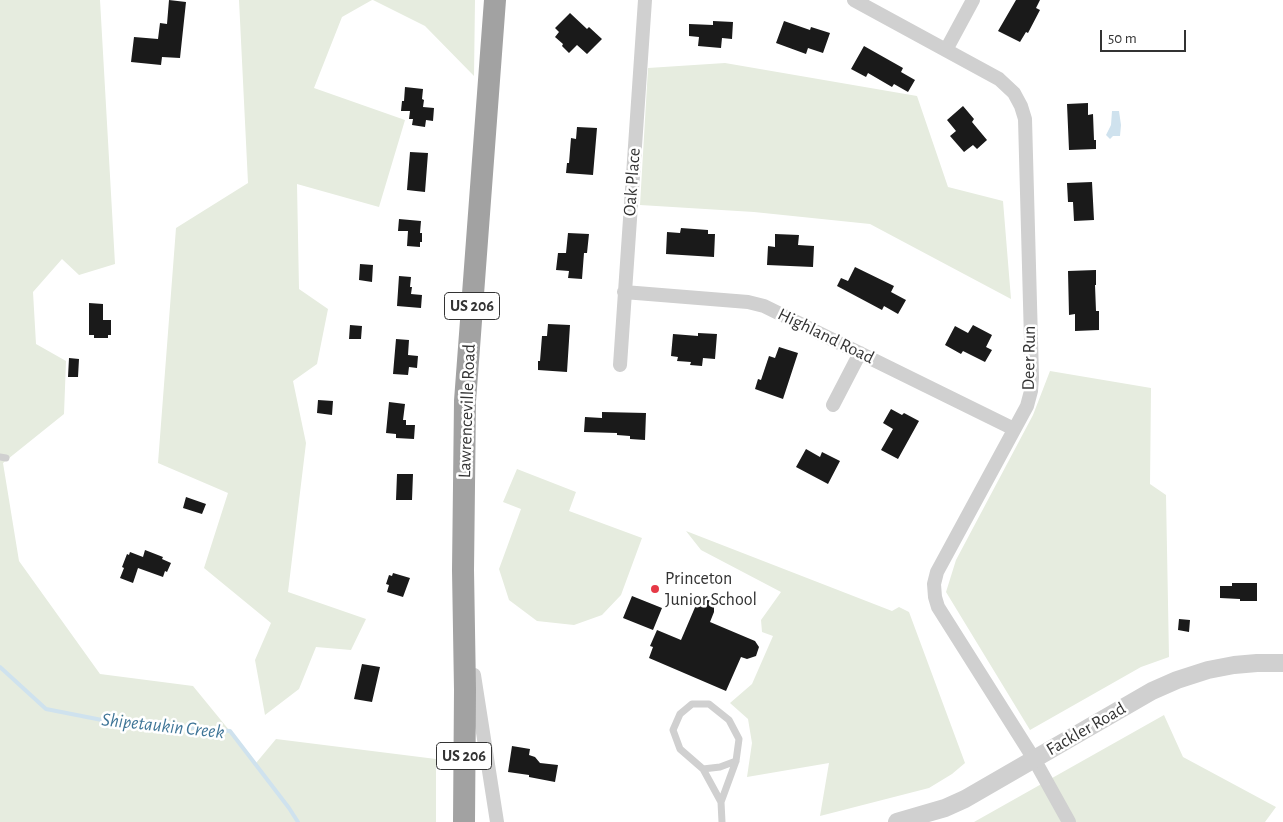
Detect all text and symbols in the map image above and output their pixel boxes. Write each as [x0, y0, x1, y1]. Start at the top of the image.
scale bar [1103, 20, 1189, 52]
text: 50 m [1108, 31, 1137, 46]
street label: Oak Place [619, 147, 645, 217]
road number: US 206 [444, 292, 500, 320]
street label: Highland Road [774, 303, 878, 369]
street label: Deer Run [1018, 325, 1040, 391]
street label: Lawrenceville Road [454, 344, 480, 478]
place label: Princeton Junior School [665, 568, 757, 610]
marker: Princeton Junior School [649, 583, 661, 595]
street label: Fackler Road [1042, 698, 1130, 760]
water label: Shipetaukin Creek [101, 708, 225, 744]
road number: US 206 [436, 742, 492, 769]

